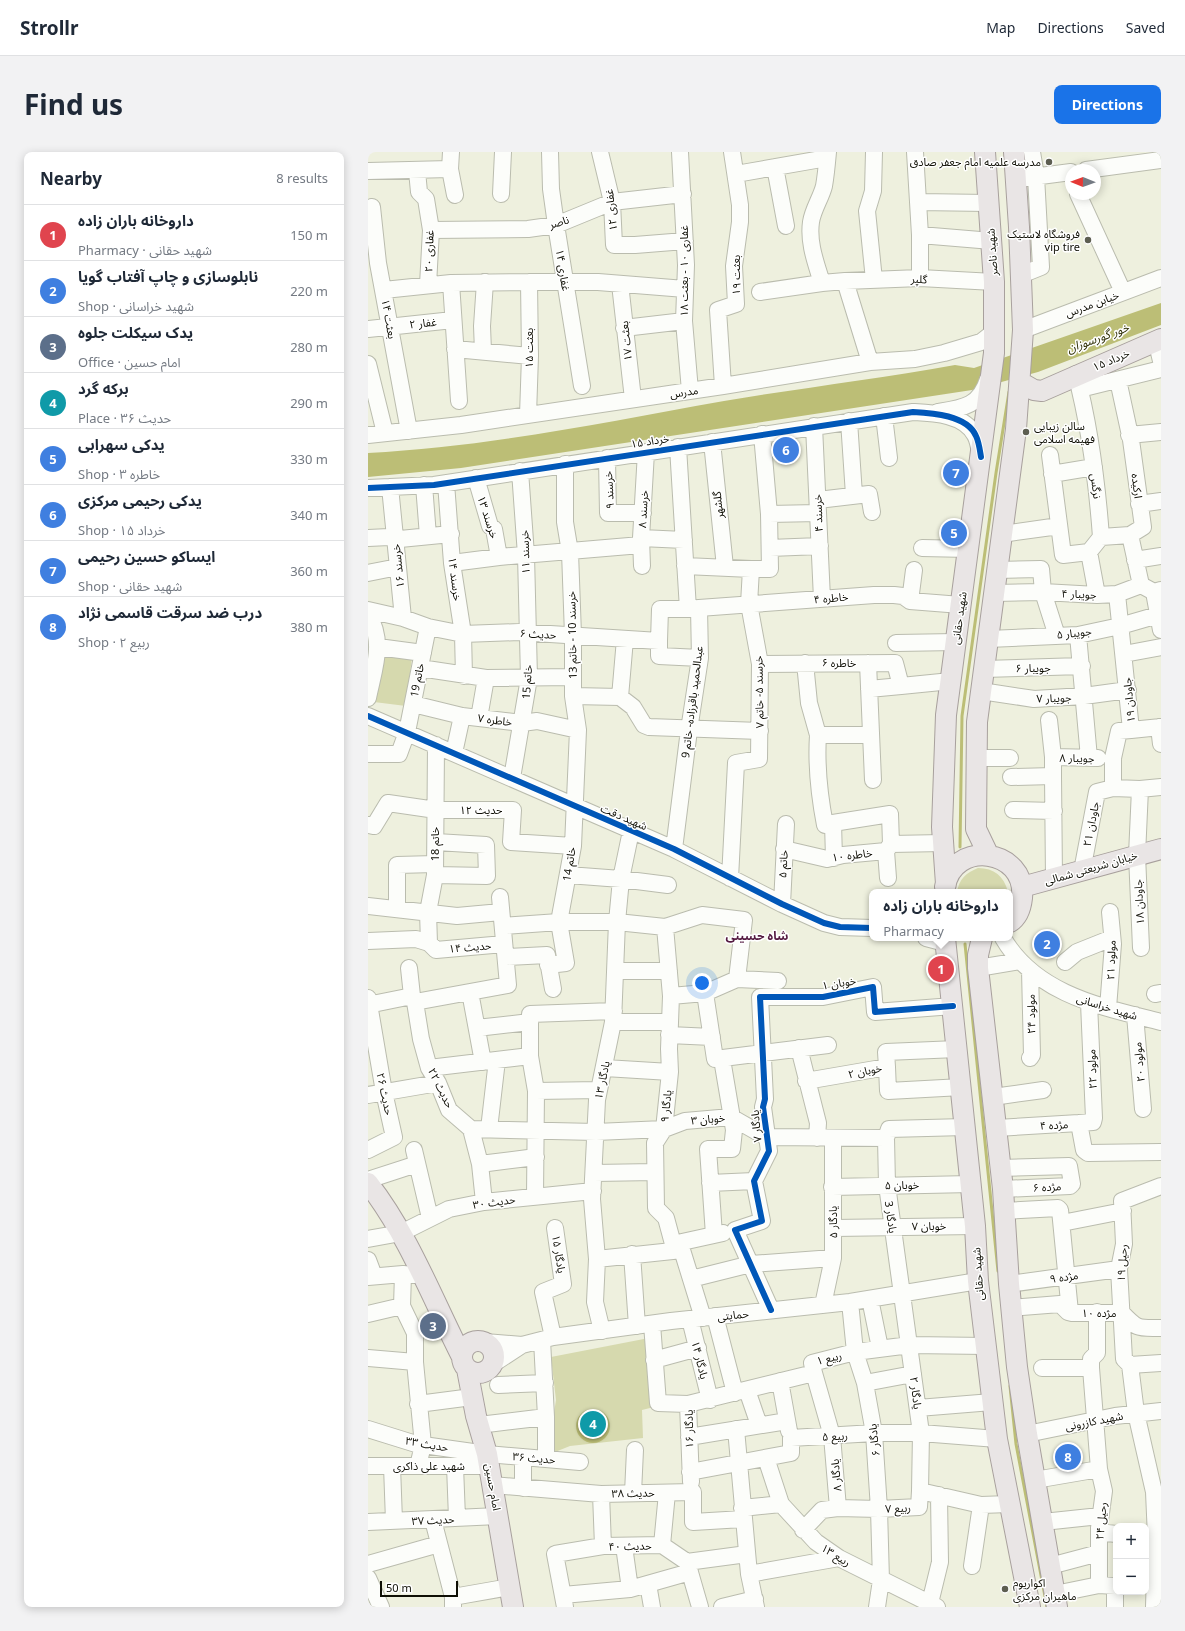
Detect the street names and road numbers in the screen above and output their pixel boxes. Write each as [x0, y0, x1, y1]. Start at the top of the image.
street label: غفاری ۱۲ [601, 188, 620, 232]
street label: ناصر [546, 211, 571, 232]
street label: غفاری ۱۰ - بعثت ۱۸ [676, 225, 691, 317]
street label: شهید ناصر [982, 227, 1001, 277]
street label: غفاری ۲۰ [420, 229, 437, 272]
street label: غفاری ۱۴ [553, 248, 574, 292]
street label: بعثت ۱۹ [728, 255, 743, 295]
street label: گلپر [909, 271, 928, 288]
street label: خیابن مدرس [1063, 287, 1121, 320]
street label: بعثت ۱۴ [379, 298, 400, 340]
street label: غفار ۲ [409, 314, 438, 331]
street label: بعثت ۱۷ [616, 320, 635, 362]
street label: بعثت ۱۵ [521, 328, 536, 368]
street label: ۱۵ خرداد [1090, 345, 1132, 374]
street label: مدرس [669, 382, 699, 401]
street label: ۱۵ خرداد [629, 430, 671, 451]
street label: خرسند ۹ [600, 470, 617, 509]
street label: نرگس [1088, 472, 1105, 499]
street label: ارکیده [1128, 473, 1146, 499]
street label: خرسند ۸ [634, 489, 651, 528]
street label: گلشهر [709, 490, 726, 520]
street label: خرسند ۴ [809, 493, 826, 532]
street label: خرسند ۱۳ [475, 494, 503, 541]
street label: خرسند ۱۱ [516, 529, 533, 574]
street label: خرسند ۱۶ [388, 543, 407, 589]
street label: خرسند ۱۴ [445, 556, 466, 602]
street label: جویبار ۴ [1061, 585, 1097, 602]
street label: خاطره ۴ [813, 588, 849, 606]
street label: خرسند 10 - خاتم 13 [563, 590, 582, 679]
street label: شهید حقانی [947, 590, 970, 645]
street label: جویبار ۵ [1056, 623, 1093, 642]
street label: حدیث ۶ [519, 625, 557, 642]
street label: عبدالحمید باقرزاده- خاتم 9 [677, 644, 708, 759]
street label: خرسند ۵- خاتم ۷ [750, 655, 769, 728]
street label: خاطره ۶ [822, 655, 857, 670]
street label: جویبار ۶ [1015, 660, 1051, 675]
street label: خاتم 19 [406, 661, 429, 699]
street label: خاتم 15 [518, 664, 537, 700]
street label: جاودان ۱۹ [1119, 676, 1138, 723]
street label: جویبار ۷ [1036, 689, 1072, 706]
street label: خاطره ۷ [477, 710, 514, 729]
street label: جویبار ۸ [1059, 750, 1095, 765]
street label: شهید دقت [599, 800, 650, 833]
street label: جاودان ۲۱ [1079, 800, 1102, 848]
street label: حدیث ۱۲ [459, 802, 503, 817]
street label: خاتم 18 [427, 826, 444, 861]
street label: خاتم 14 [558, 845, 581, 882]
street label: خاطره ۱۰ [831, 845, 874, 864]
street label: خیابان شریعتی شمالی [1043, 847, 1140, 888]
street label: خاتم ۵ [774, 849, 793, 879]
street label: جاودان ۱۸ [1130, 878, 1147, 925]
street label: حدیث ۱۴ [448, 937, 493, 956]
street label: مولود ۲۱ [1102, 940, 1119, 980]
street label: خوبان ۱ [821, 972, 858, 993]
street label: شهید خراسانی [1075, 990, 1140, 1023]
street label: مولود ۲۴ [1023, 994, 1038, 1034]
street label: مولود ۲۰ [1129, 1041, 1148, 1082]
street label: مولود ۲۲ [1083, 1049, 1100, 1089]
street label: یادگار ۱۳ [590, 1059, 613, 1101]
street label: خوبان ۲ [846, 1059, 884, 1081]
street label: حدیث ۲۲ [425, 1065, 458, 1111]
street label: حدیث ۲۶ [374, 1071, 397, 1117]
street label: یادگار ۹ [656, 1089, 675, 1123]
street label: خوبان ۳ [690, 1109, 726, 1128]
street label: یادگار ۷ [747, 1109, 764, 1143]
street label: مژده ۴ [1039, 1116, 1069, 1133]
street label: خوبان ۵ [885, 1177, 920, 1192]
street label: مژده ۶ [1032, 1178, 1062, 1195]
street label: حدیث ۳۰ [472, 1191, 517, 1212]
street label: یادگار 3 [882, 1200, 901, 1234]
street label: یادگار ۵ [825, 1206, 840, 1238]
street label: خوبان ۷ [912, 1218, 947, 1233]
street label: یادگار ۱۵ [549, 1234, 570, 1274]
street label: رحیل ۱۹ [1113, 1244, 1130, 1282]
street label: شهید حقانی [968, 1247, 987, 1301]
street label: مژده ۹ [1049, 1267, 1079, 1286]
street label: حمایتی [716, 1305, 750, 1324]
street label: مژده ۱۰ [1082, 1305, 1117, 1320]
street label: یادگار ۱۴ [688, 1339, 712, 1381]
street label: ربیع ۱ [815, 1347, 843, 1369]
street label: یادگار ۲ [907, 1376, 926, 1410]
street label: شهید کازرونی [1064, 1407, 1125, 1434]
street label: یادگار ۱۶ [681, 1409, 696, 1449]
street label: یادگار ۶ [864, 1423, 883, 1457]
street label: ربیع ۵ [822, 1427, 848, 1445]
street label: حدیث ۳۳ [405, 1432, 450, 1455]
street label: حدیث ۳۶ [512, 1448, 557, 1467]
street label: شهید علی ذاکری [393, 1458, 465, 1473]
street label: یادگار ۸ [827, 1458, 844, 1492]
street label: امام حسین [481, 1462, 505, 1512]
street label: حدیث ۳۸ [611, 1485, 655, 1500]
street label: ربیع ۷ [885, 1499, 911, 1517]
street label: رحیل ۲۴ [1091, 1502, 1110, 1540]
street label: حدیث ۳۷ [411, 1511, 455, 1528]
street label: حدیث ۴۰ [608, 1538, 652, 1553]
street label: ربیع ۱۳ [818, 1540, 854, 1570]

